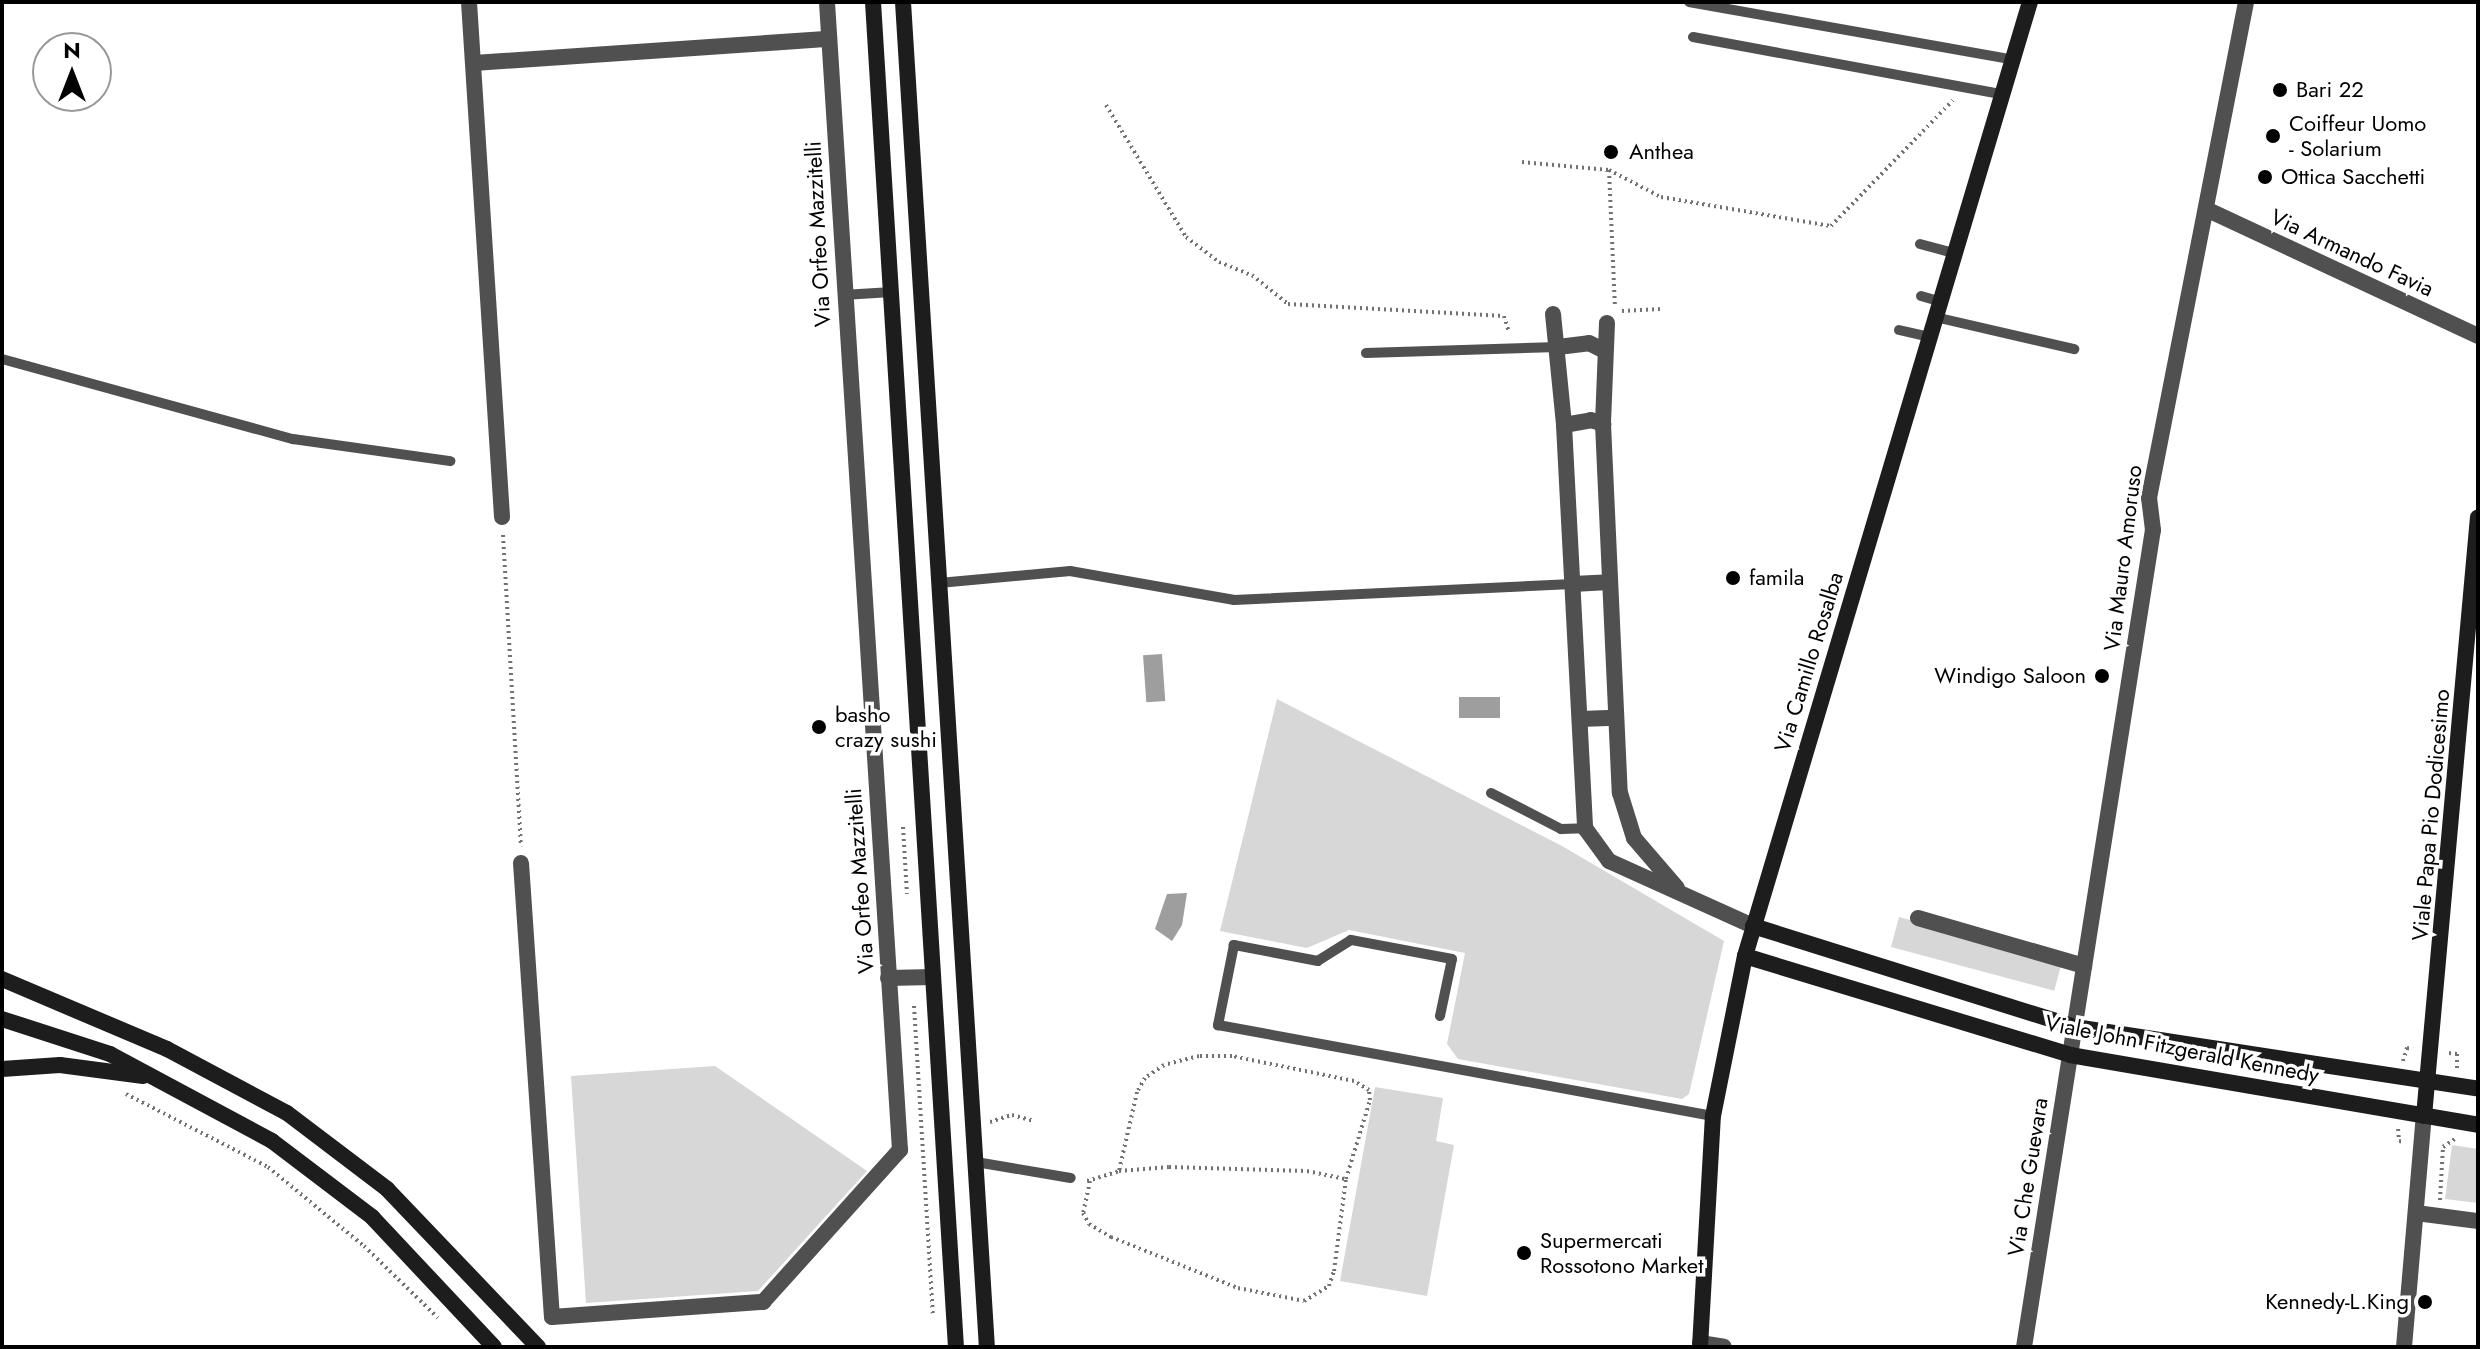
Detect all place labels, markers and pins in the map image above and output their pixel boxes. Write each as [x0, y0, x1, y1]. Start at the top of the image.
place label: Bari 22 [2296, 77, 2364, 103]
marker: Bari 22 [2271, 81, 2289, 99]
place label: Coiffeur Uomo - Solarium [2289, 110, 2426, 162]
marker: Coiffeur Uomo - Solarium [2264, 127, 2282, 145]
place label: Anthea [1629, 139, 1694, 165]
marker: Anthea [1600, 141, 1622, 163]
place label: Ottica Sacchetti [2281, 164, 2425, 190]
marker: Ottica Sacchetti [2256, 168, 2274, 186]
place label: famila [1749, 565, 1804, 591]
marker: famila [1724, 569, 1742, 587]
place label: Windigo Saloon [1934, 663, 2086, 689]
marker: Windigo Saloon [2093, 667, 2111, 685]
place label: basho crazy sushi [835, 701, 937, 752]
marker: basho crazy sushi [810, 718, 828, 736]
place label: Supermercati Rossotono Market [1540, 1227, 1703, 1278]
marker: Supermercati Rossotono Market [1515, 1244, 1533, 1262]
place label: Kennedy-L.King [2265, 1289, 2409, 1315]
marker: Kennedy-L.King [2416, 1293, 2434, 1311]

